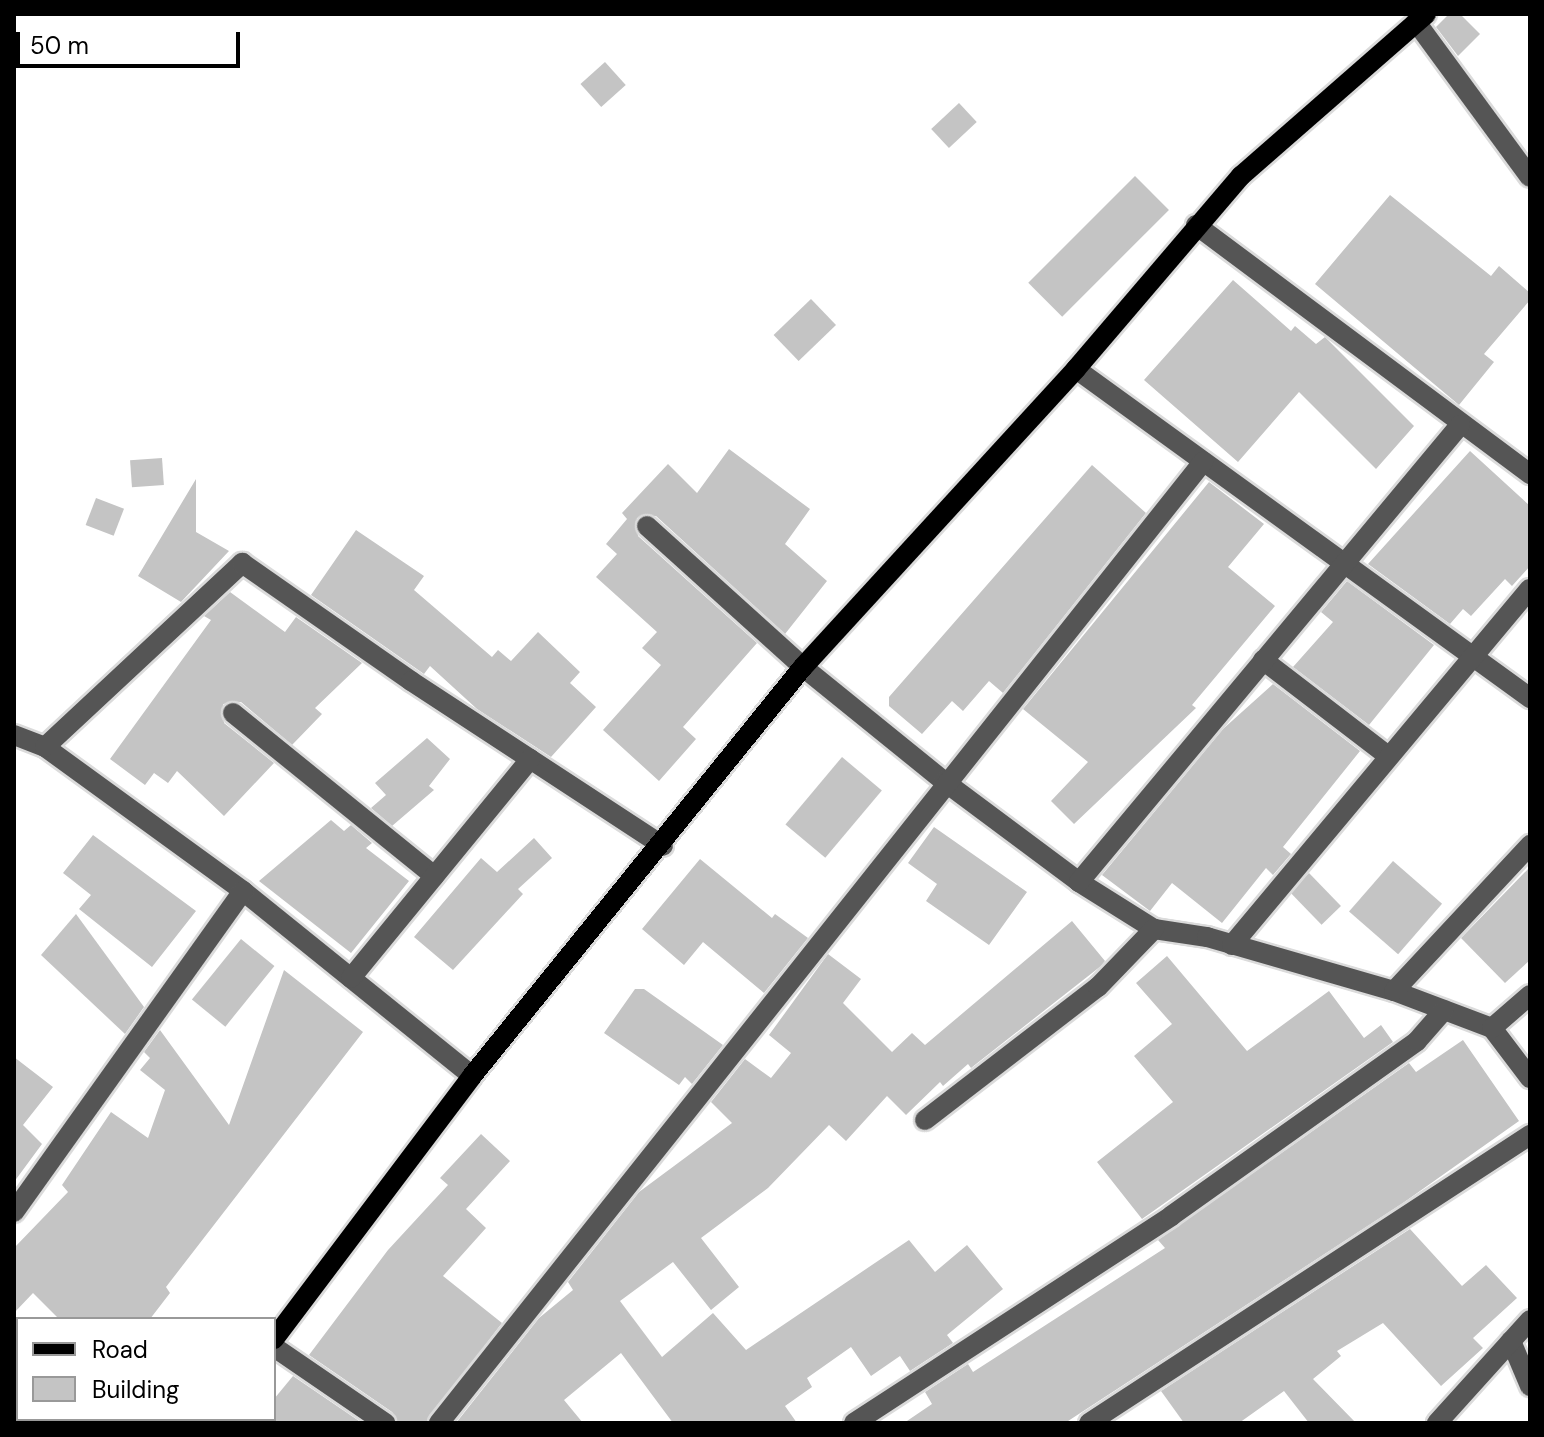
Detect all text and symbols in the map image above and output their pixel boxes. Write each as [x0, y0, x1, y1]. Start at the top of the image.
scale bar [20, 16, 244, 66]
text: 50 m [30, 30, 89, 61]
legend [16, 1317, 276, 1421]
text: Road [92, 1334, 148, 1365]
text: Building [92, 1374, 179, 1405]

